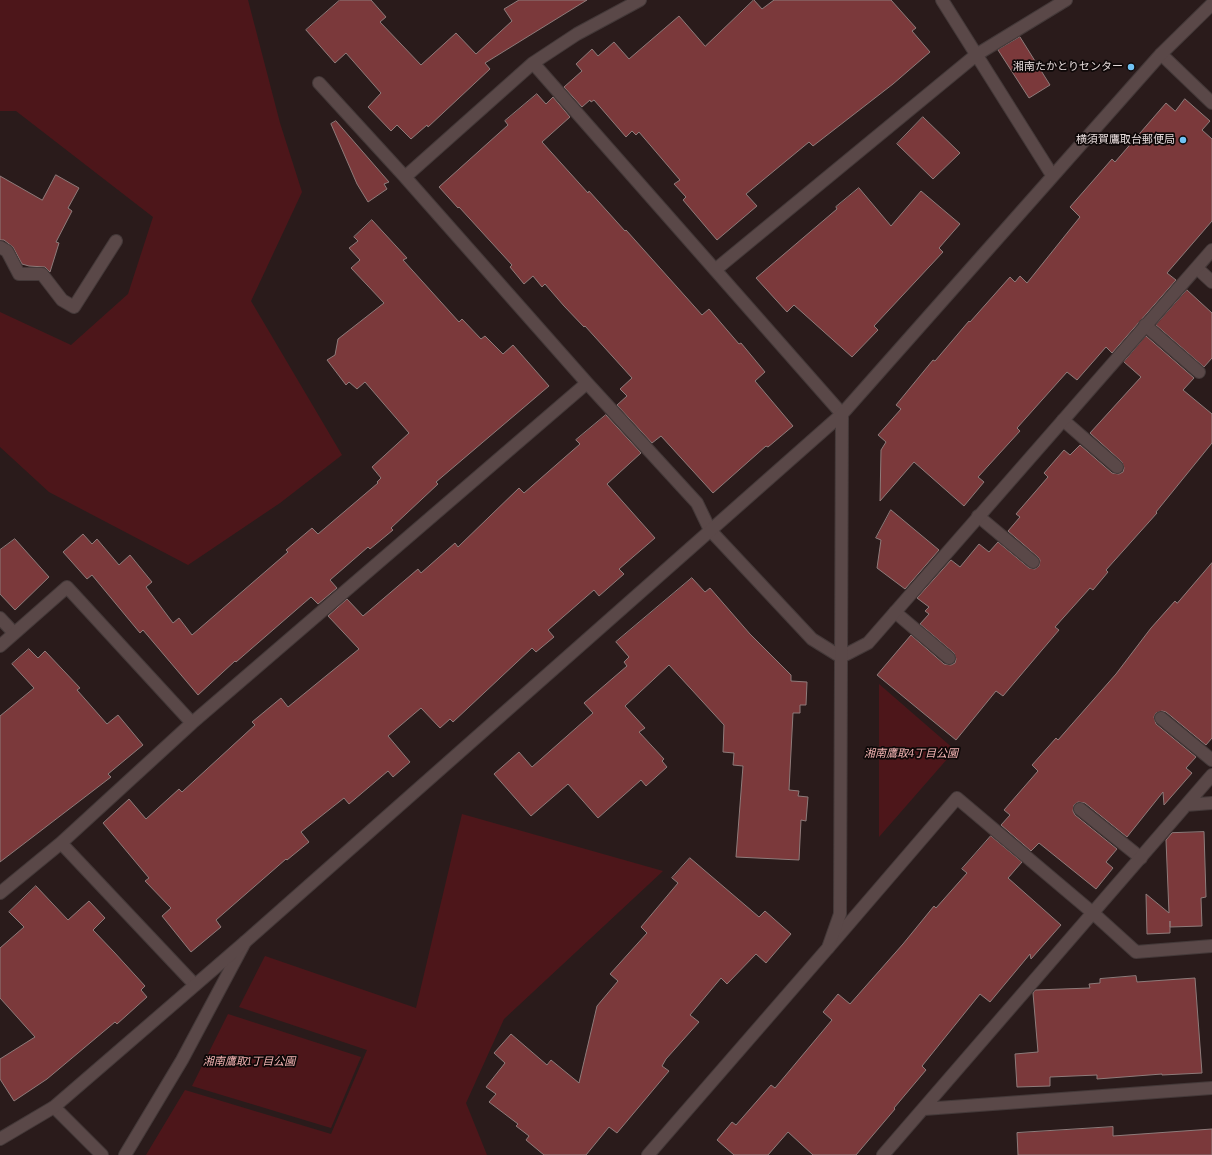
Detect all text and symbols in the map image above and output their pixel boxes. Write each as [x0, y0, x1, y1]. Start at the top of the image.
place label: 湘南たかとりセンター [1013, 60, 1123, 74]
marker: 湘南たかとりセンター [1126, 62, 1136, 72]
place label: 横須賀鷹取台郵便局 [1076, 133, 1175, 147]
marker: 横須賀鷹取台郵便局 [1178, 135, 1188, 145]
park label: 湘南鷹取4丁目公園 [864, 747, 958, 761]
park label: 湘南鷹取1丁目公園 [203, 1055, 295, 1069]

